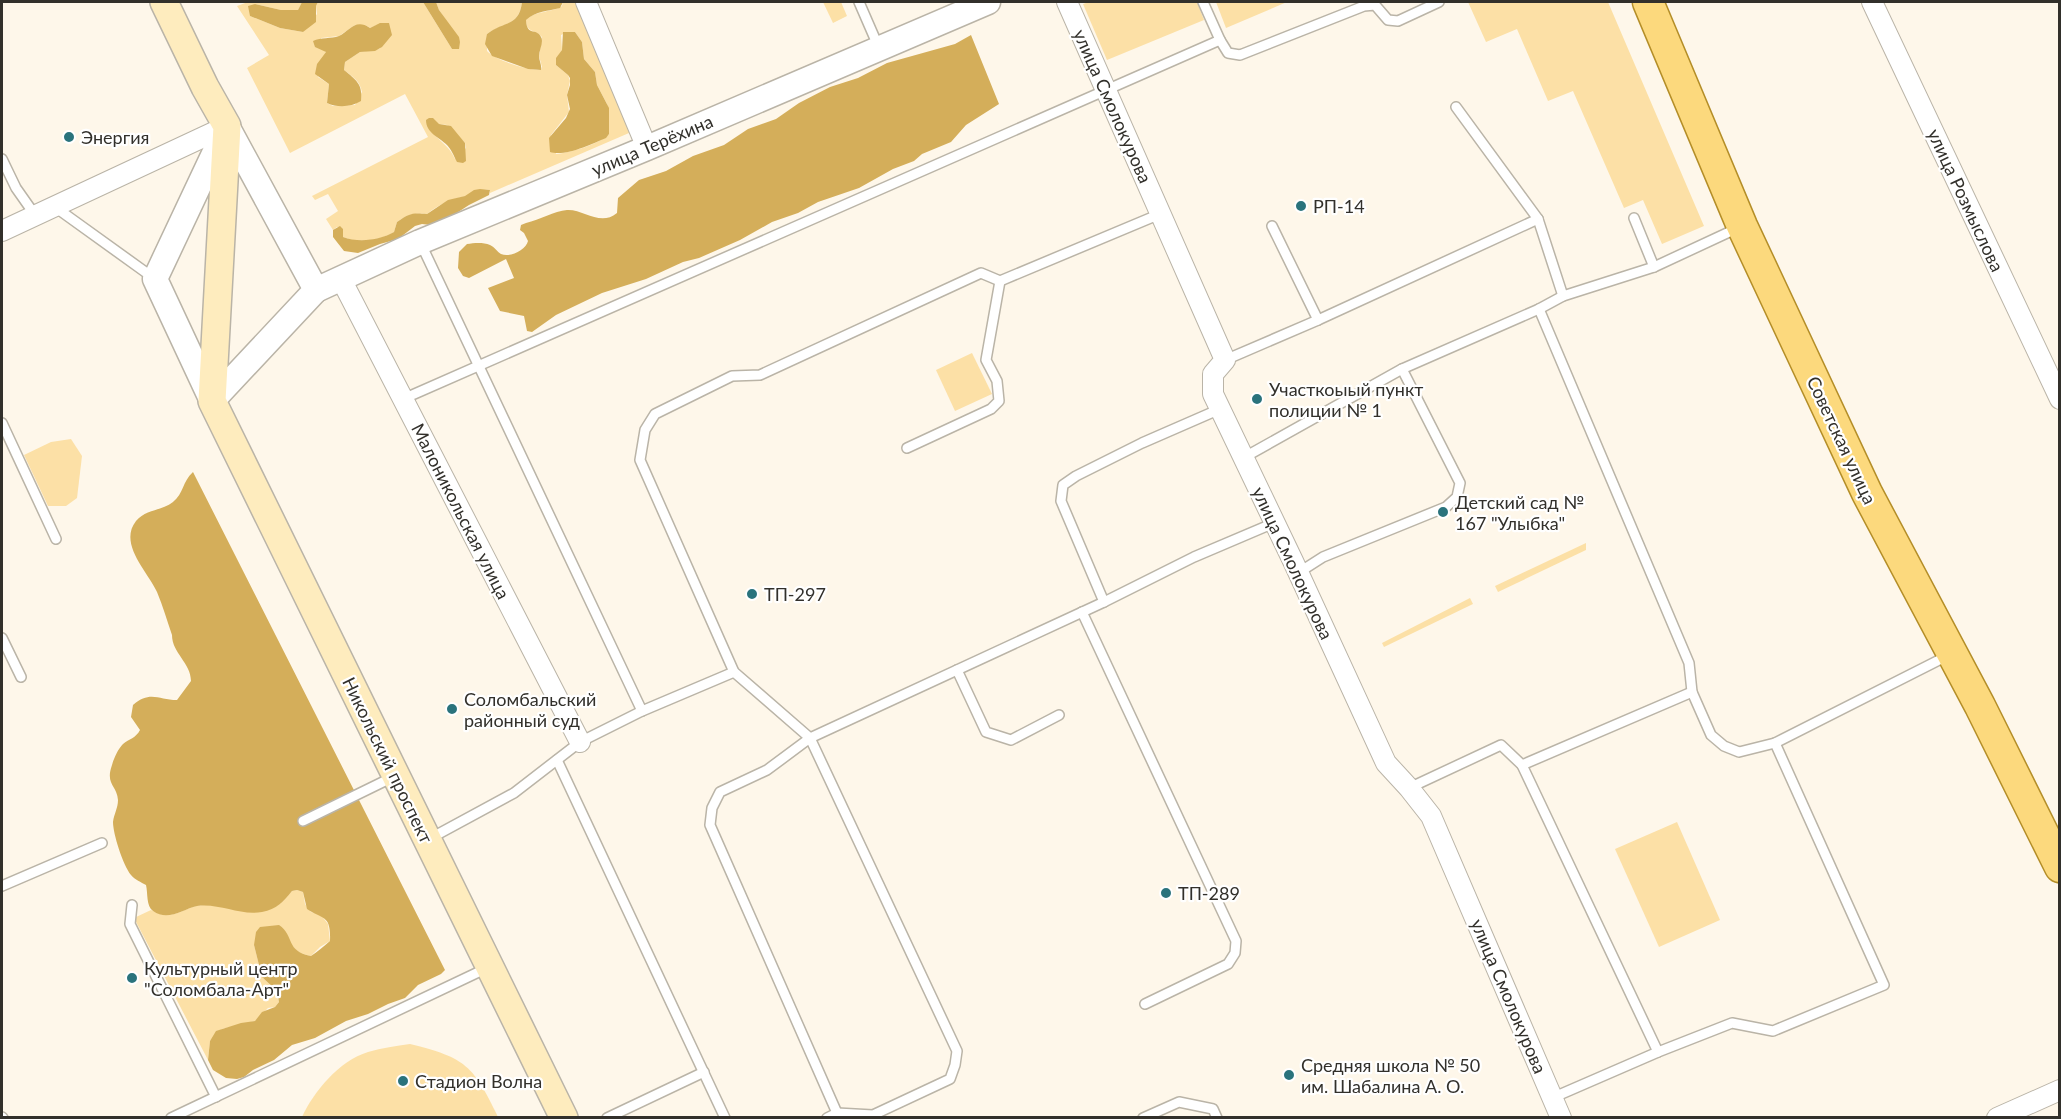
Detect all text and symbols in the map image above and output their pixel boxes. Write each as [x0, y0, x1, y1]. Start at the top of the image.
street label: улица Смолокурова [1069, 26, 1157, 186]
street label: улица Терёхина [588, 110, 716, 180]
street label: улица Розмыслова [1923, 125, 2009, 275]
place label: Энергия [81, 126, 149, 148]
marker: Энергия [62, 130, 76, 144]
place label: РП-14 [1313, 195, 1365, 217]
marker: РП-14 [1294, 199, 1308, 213]
street label: Советская улица [1803, 373, 1881, 507]
place label: Участкоыый пункт полиции № 1 [1269, 378, 1423, 421]
marker: Участкоыый пункт полиции № 1 [1250, 392, 1264, 406]
street label: Малоникольская улица [407, 419, 515, 603]
street label: улица Смолокурова [1248, 483, 1338, 643]
place label: Детский сад № 167 "Улыбка" [1455, 491, 1584, 534]
marker: Детский сад № 167 "Улыбка" [1436, 505, 1450, 519]
place label: ТП-297 [764, 583, 826, 605]
marker: ТП-297 [745, 587, 759, 601]
street label: Никольский проспект [338, 673, 438, 847]
place label: Соломбальский районный суд [464, 688, 596, 731]
marker: Соломбальский районный суд [445, 702, 459, 716]
place label: ТП-289 [1178, 882, 1240, 904]
marker: ТП-289 [1159, 886, 1173, 900]
street label: улица Смолокурова [1466, 915, 1552, 1077]
place label: Культурный центр "Соломбала-Арт" [144, 957, 298, 1000]
marker: Культурный центр "Соломбала-Арт" [125, 971, 139, 985]
place label: Средняя школа № 50 им. Шабалина А. О. [1301, 1054, 1480, 1097]
marker: Средняя школа № 50 им. Шабалина А. О. [1282, 1068, 1296, 1082]
place label: Стадион Волна [415, 1070, 542, 1092]
marker: Стадион Волна [396, 1074, 410, 1088]

